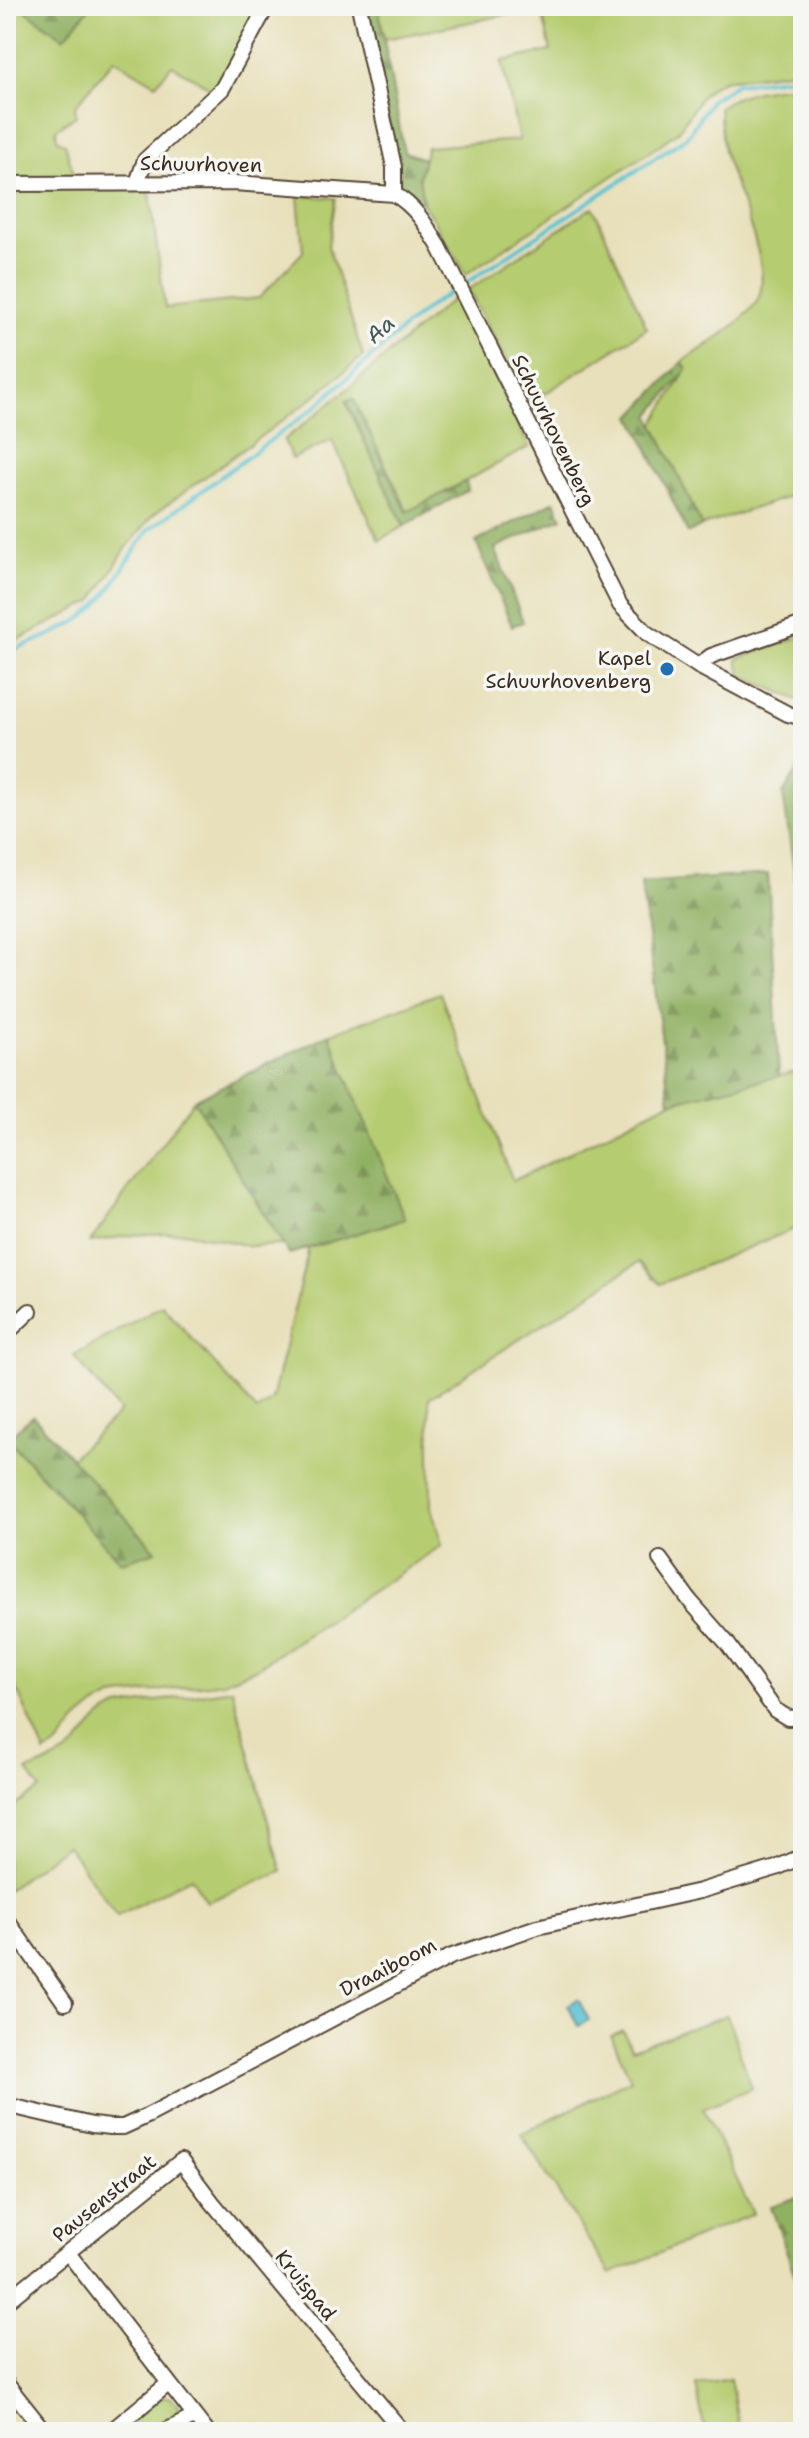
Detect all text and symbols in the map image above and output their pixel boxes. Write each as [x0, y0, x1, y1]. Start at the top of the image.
street label: Schuurhoven [140, 150, 262, 178]
water label: Aa [360, 309, 401, 350]
street label: Schuurhovenberg [506, 350, 602, 510]
place label: Kapel Schuurhovenberg [485, 645, 651, 694]
marker: Kapel Schuurhovenberg [658, 660, 676, 678]
street label: Draaiboom [335, 1932, 441, 2002]
street label: Pausenstraat [47, 2148, 161, 2248]
street label: Kruispad [270, 2244, 343, 2326]

